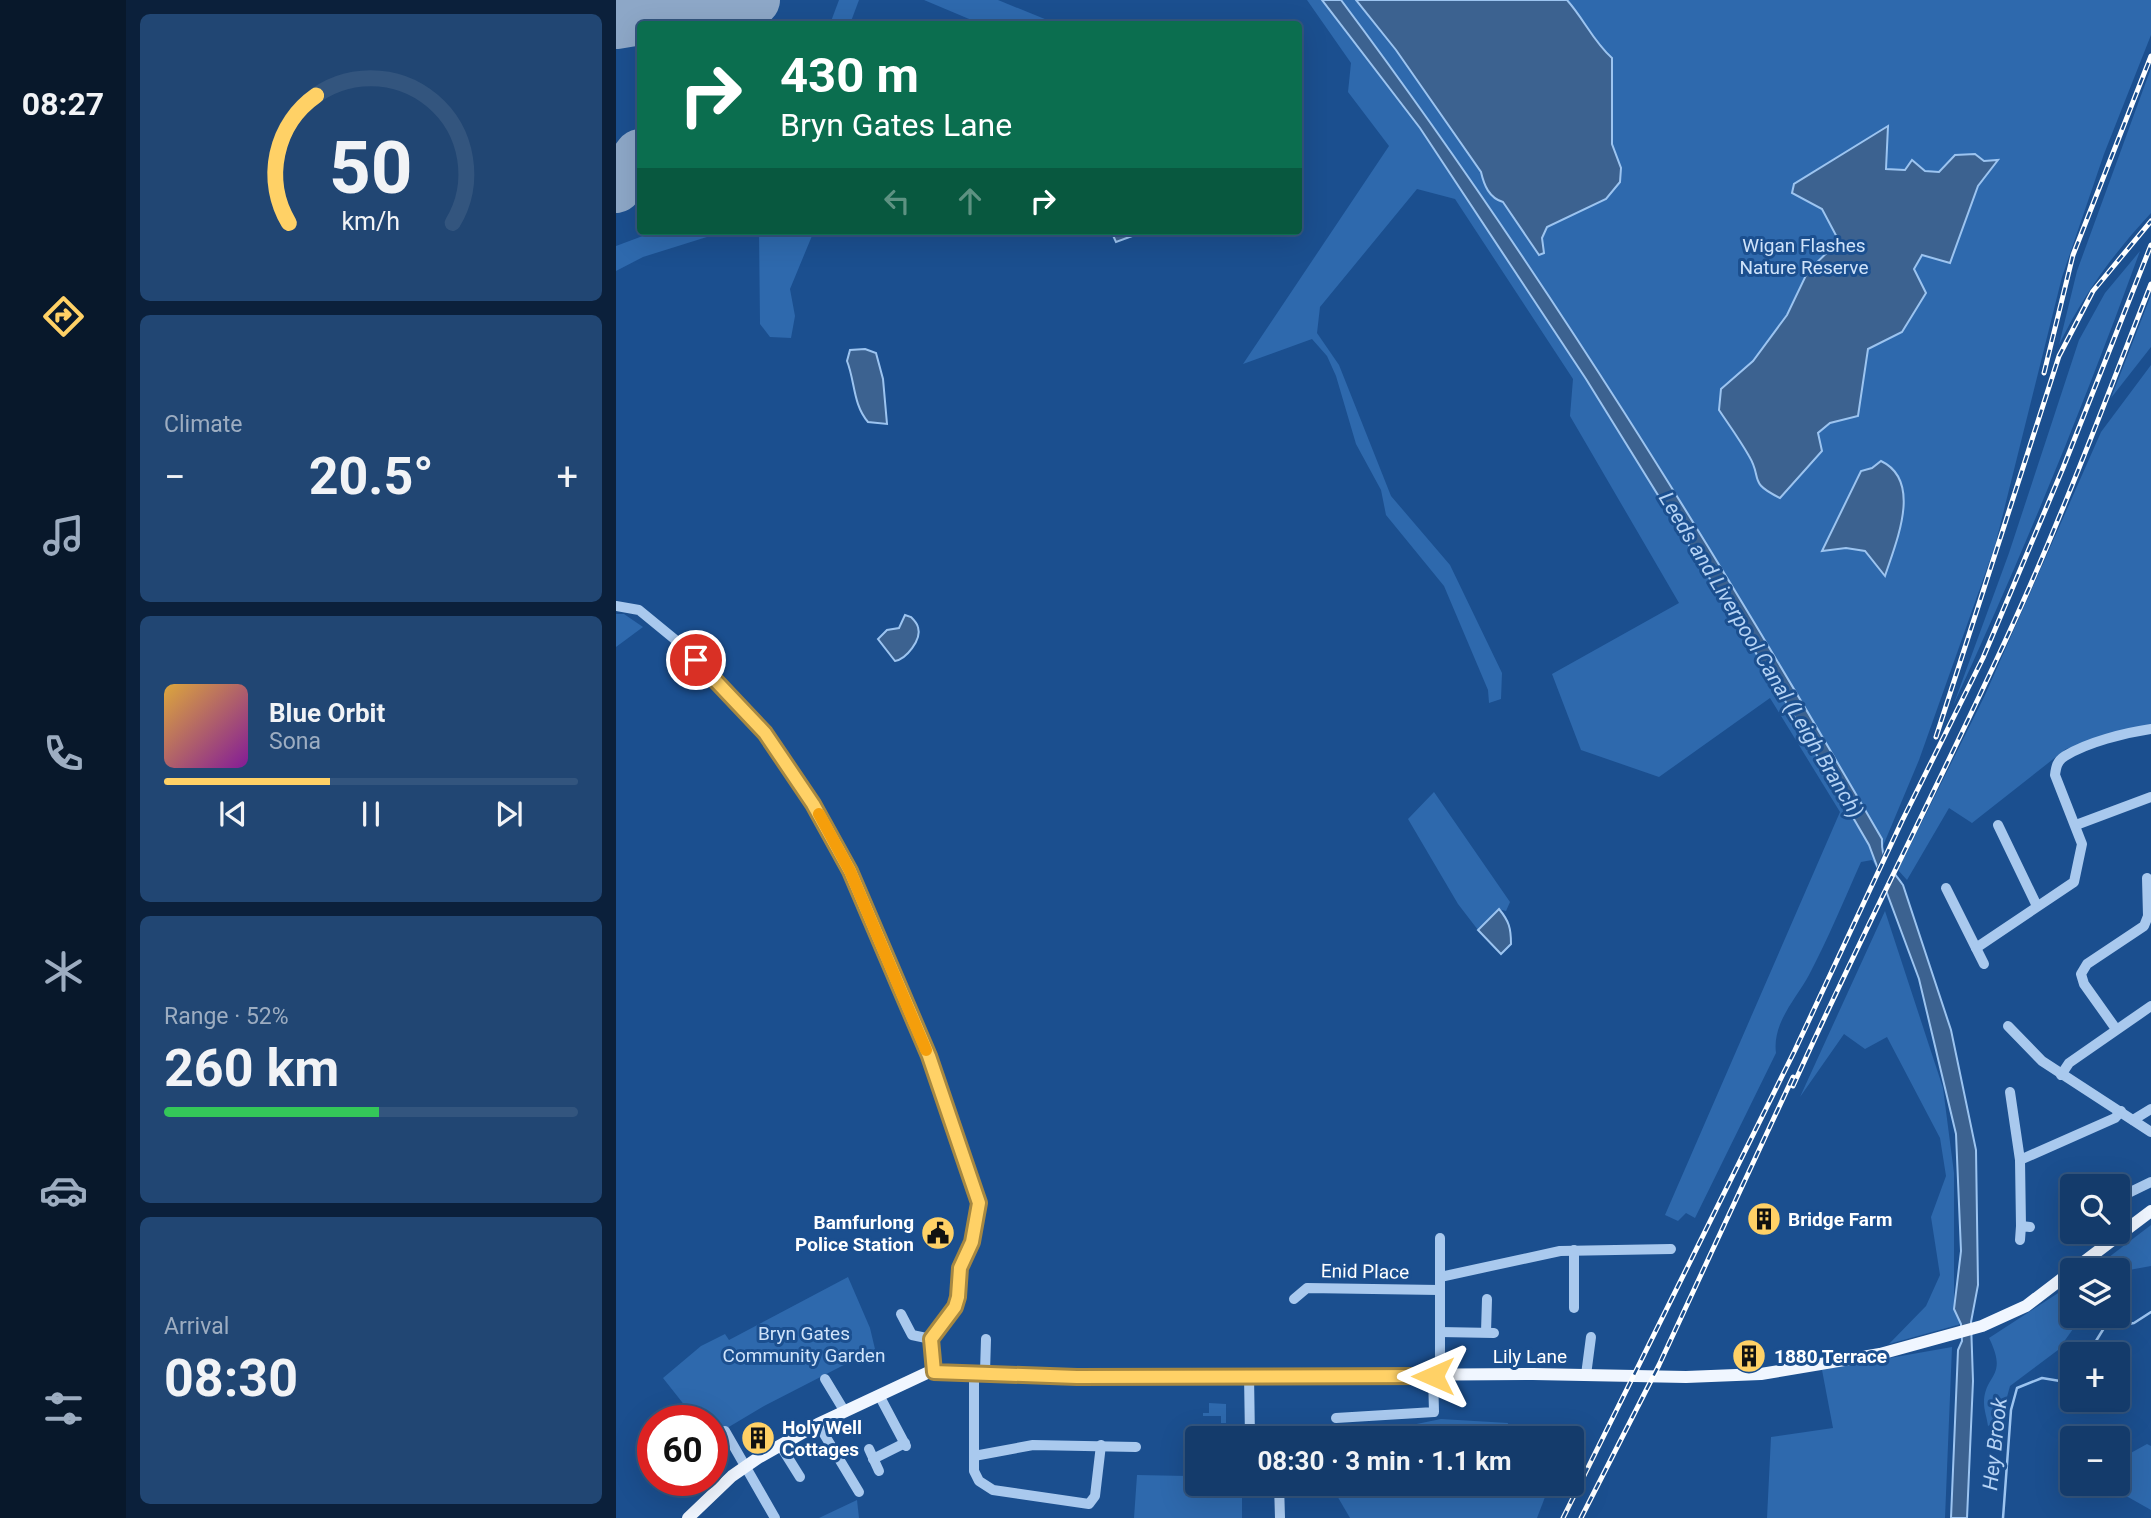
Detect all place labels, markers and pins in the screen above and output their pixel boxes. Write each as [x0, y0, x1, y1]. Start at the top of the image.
pin [666, 630, 726, 690]
building icon: Bridge Farm [1745, 1200, 1783, 1238]
place label: Bridge Farm [1788, 1208, 1892, 1231]
place label: Bamfurlong Police Station [795, 1211, 914, 1256]
public building icon: Bamfurlong Police Station [919, 1214, 957, 1252]
building icon: 1880 Terrace [1730, 1337, 1768, 1375]
place label: 1880 Terrace [1774, 1345, 1887, 1368]
place label: Holy Well Cottages [782, 1416, 862, 1461]
building icon: Holy Well Cottages [739, 1419, 777, 1457]

